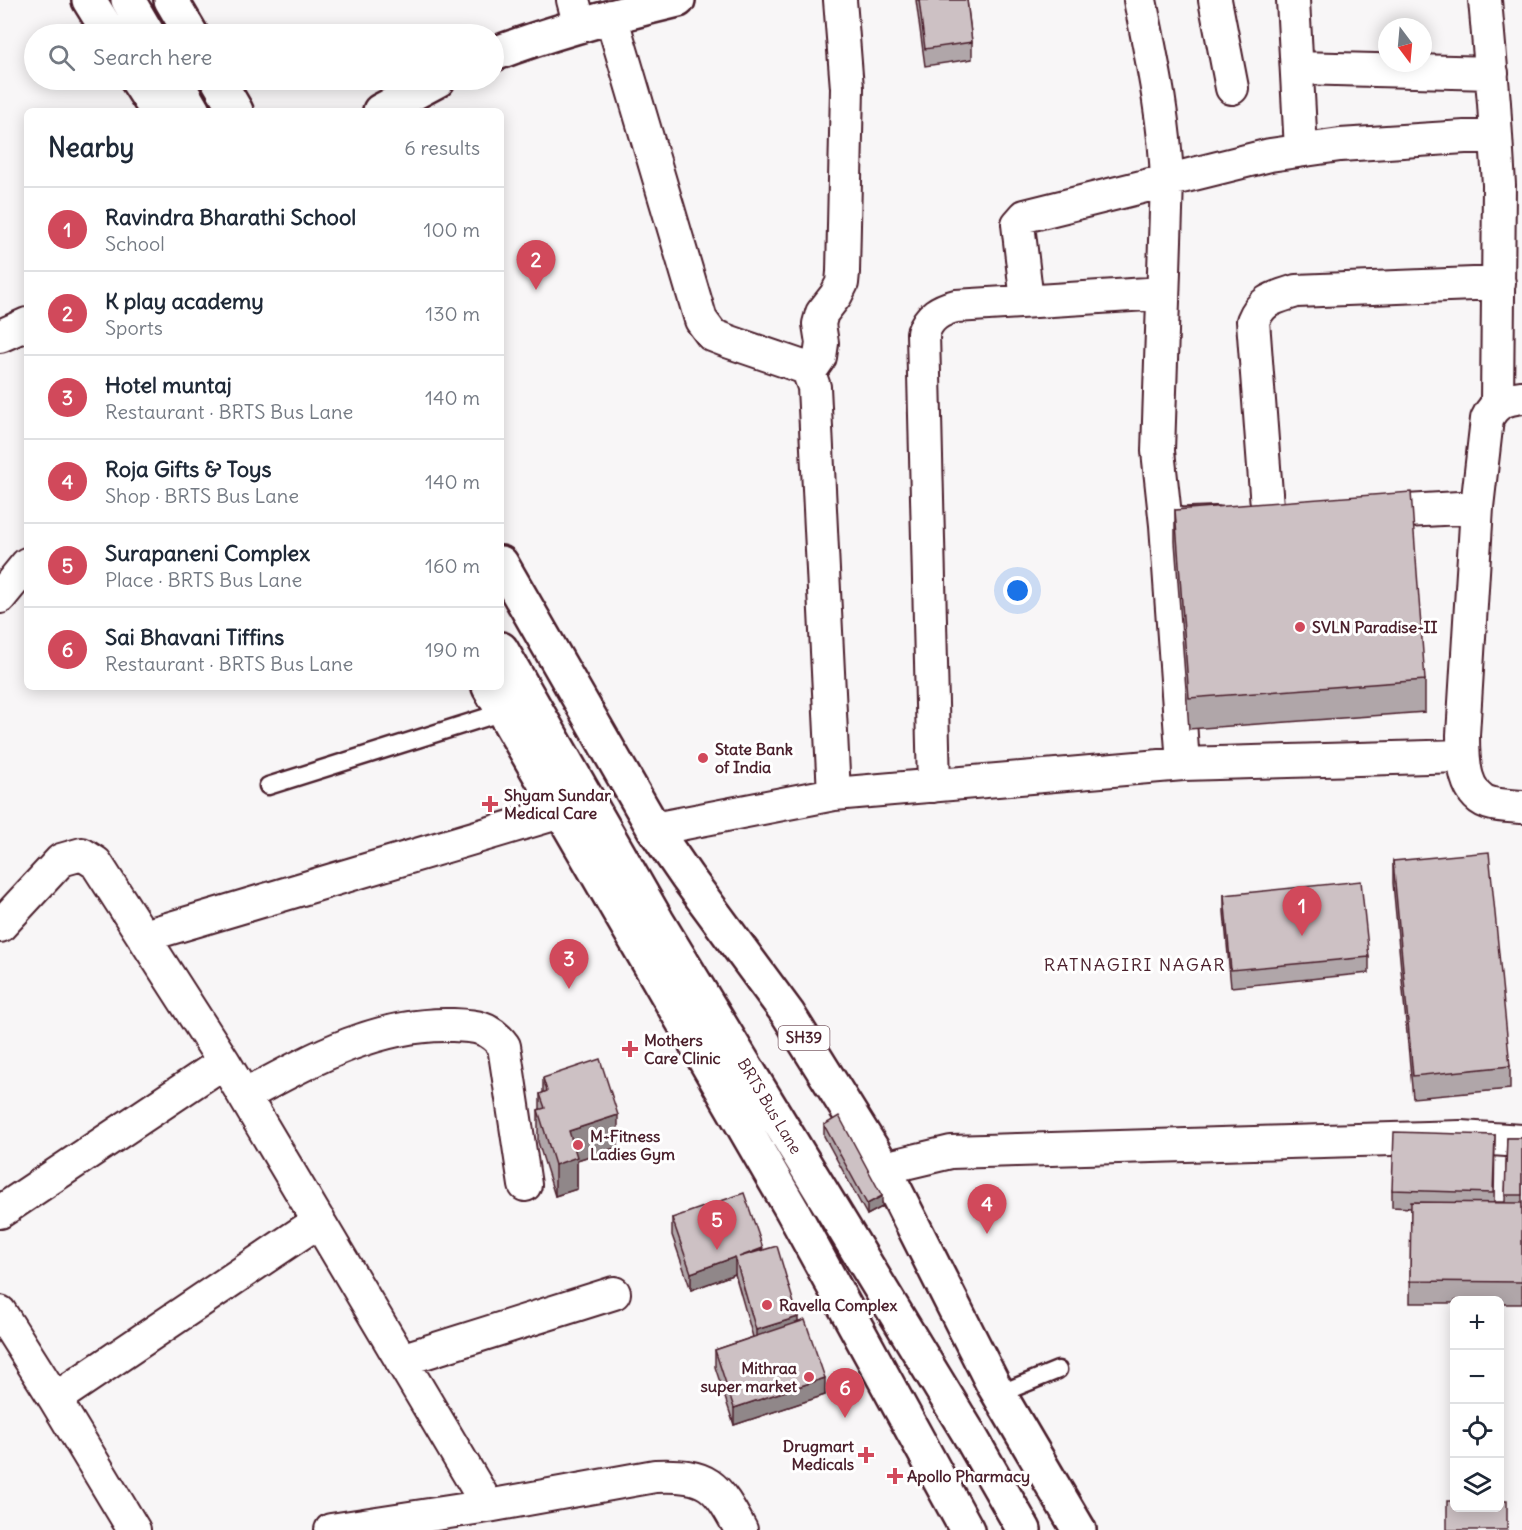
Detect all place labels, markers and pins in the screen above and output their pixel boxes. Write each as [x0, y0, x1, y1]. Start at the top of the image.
pin: 2 [516, 240, 556, 290]
place label: SVLN Paradise-II [1312, 617, 1437, 637]
marker: SVLN Paradise-II [1293, 620, 1307, 634]
place label: State Bank of India [715, 739, 793, 777]
marker: State Bank of India [696, 751, 710, 765]
place label: Shyam Sundar Medical Care [504, 785, 611, 823]
marker: Shyam Sundar Medical Care [481, 795, 499, 813]
pin: 1 [1282, 886, 1322, 936]
pin: 3 [550, 940, 588, 989]
place label: Mothers Care Clinic [644, 1030, 721, 1068]
marker: Mothers Care Clinic [621, 1040, 639, 1058]
place label: M-Fitness Ladies Gym [590, 1126, 675, 1165]
marker: M-Fitness Ladies Gym [571, 1138, 585, 1152]
pin: 4 [968, 1184, 1006, 1234]
pin: 5 [698, 1200, 736, 1250]
place label: Ravella Complex [779, 1295, 897, 1316]
marker: Ravella Complex [760, 1298, 774, 1312]
place label: Mithraa super market [701, 1358, 798, 1397]
pin: 6 [826, 1368, 864, 1418]
marker: Mithraa super market [802, 1370, 816, 1384]
place label: Drugmart Medicals [783, 1436, 855, 1474]
marker: Drugmart Medicals [859, 1448, 873, 1462]
place label: Apollo Pharmacy [907, 1466, 1030, 1487]
marker: Apollo Pharmacy [888, 1469, 902, 1483]

